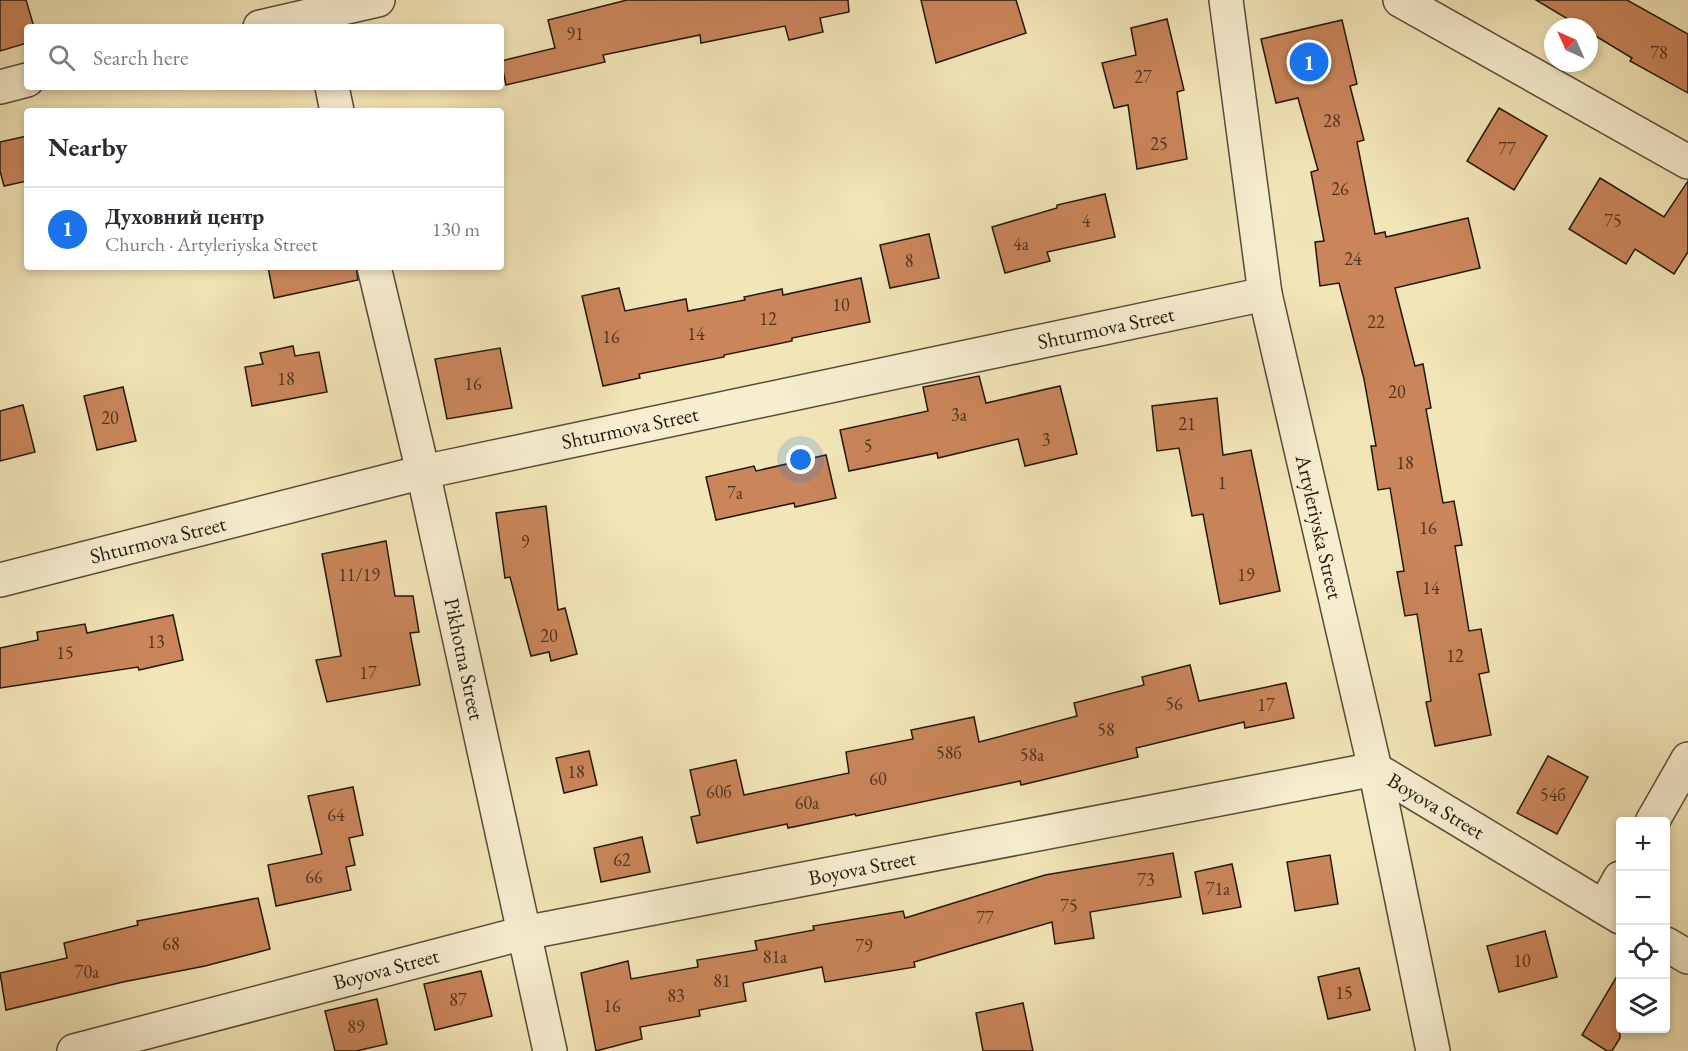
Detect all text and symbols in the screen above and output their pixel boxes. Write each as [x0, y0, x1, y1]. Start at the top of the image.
north arrow [1544, 18, 1598, 72]
house number: 91 [566, 22, 584, 45]
search box [24, 24, 504, 90]
pin: 1 [1290, 40, 1328, 84]
icon: search [45, 41, 78, 74]
house number: 78 [1650, 41, 1668, 64]
text: Search here [93, 43, 188, 72]
house number: 27 [1134, 65, 1152, 88]
house number: 28 [1323, 109, 1341, 132]
text: Nearby [48, 130, 128, 164]
house number: 25 [1150, 132, 1168, 155]
house number: 77 [1498, 137, 1516, 160]
house number: 26 [1331, 177, 1349, 200]
text: Духовний центр [105, 202, 264, 231]
house number: 4 [1082, 209, 1091, 232]
house number: 75 [1604, 209, 1622, 232]
text: 1 [62, 216, 73, 242]
text: 130 m [432, 216, 480, 242]
text: Church · Artyleriyska Street [105, 231, 317, 257]
house number: 4а [1013, 232, 1030, 255]
house number: 24 [1344, 247, 1362, 270]
house number: 8 [905, 249, 913, 272]
house number: 10 [832, 293, 850, 316]
street label: Shturmova Street [1035, 300, 1177, 355]
house number: 12 [759, 307, 777, 330]
house number: 22 [1367, 310, 1385, 333]
house number: 14 [687, 322, 705, 345]
house number: 16 [602, 325, 620, 348]
house number: 18 [277, 367, 295, 390]
house number: 16 [464, 372, 482, 395]
house number: 20 [1388, 380, 1406, 403]
street label: Shturmova Street [559, 400, 701, 455]
house number: 3а [951, 403, 968, 426]
house number: 20 [101, 406, 119, 429]
house number: 21 [1178, 412, 1196, 435]
house number: 3 [1042, 428, 1050, 451]
house number: 5 [864, 434, 872, 457]
your location [786, 445, 815, 474]
street label: Artyleriyska Street [1290, 451, 1349, 602]
house number: 18 [1396, 451, 1414, 474]
house number: 1 [1218, 471, 1226, 494]
house number: 7а [727, 481, 744, 504]
street label: Shturmova Street [87, 509, 229, 569]
house number: 16 [1419, 516, 1437, 539]
house number: 9 [521, 530, 530, 553]
house number: 11/19 [338, 563, 380, 586]
house number: 19 [1237, 563, 1255, 586]
house number: 14 [1422, 576, 1440, 599]
street label: Pikhotna Street [438, 595, 491, 723]
house number: 20 [540, 624, 558, 647]
house number: 13 [147, 630, 165, 653]
house number: 15 [56, 641, 74, 664]
house number: 12 [1446, 644, 1464, 667]
house number: 17 [359, 661, 377, 684]
house number: 56 [1165, 692, 1183, 715]
house number: 17 [1257, 693, 1275, 716]
house number: 58 [1097, 718, 1115, 741]
house number: 58б [936, 741, 962, 764]
house number: 58а [1020, 743, 1045, 766]
house number: 18 [567, 760, 585, 783]
street label: Boyova Street [1383, 766, 1490, 845]
house number: 60 [869, 767, 887, 790]
house number: 60б [706, 780, 732, 803]
house number: 54б [1540, 783, 1566, 806]
house number: 60а [795, 791, 820, 814]
house number: 64 [327, 803, 345, 826]
map controls [1616, 817, 1670, 1033]
button: + [1616, 817, 1670, 871]
street label: Boyova Street [806, 844, 918, 891]
house number: 62 [613, 848, 631, 871]
house number: 66 [305, 865, 323, 888]
house number: 73 [1137, 868, 1155, 891]
button: − [1616, 871, 1670, 925]
house number: 71а [1206, 877, 1231, 900]
house number: 75 [1060, 894, 1078, 917]
house number: 77 [976, 906, 994, 929]
button: locate [1616, 925, 1670, 979]
house number: 68 [162, 932, 180, 955]
house number: 79 [855, 934, 873, 957]
street label: Boyova Street [330, 941, 442, 996]
house number: 81а [763, 945, 788, 968]
house number: 10 [1513, 949, 1531, 972]
house number: 70а [75, 960, 100, 983]
house number: 81 [713, 969, 731, 992]
button: layers [1616, 979, 1670, 1033]
house number: 15 [1335, 981, 1353, 1004]
house number: 83 [667, 984, 685, 1007]
house number: 87 [449, 988, 467, 1011]
house number: 16 [603, 994, 621, 1017]
house number: 89 [347, 1015, 365, 1038]

